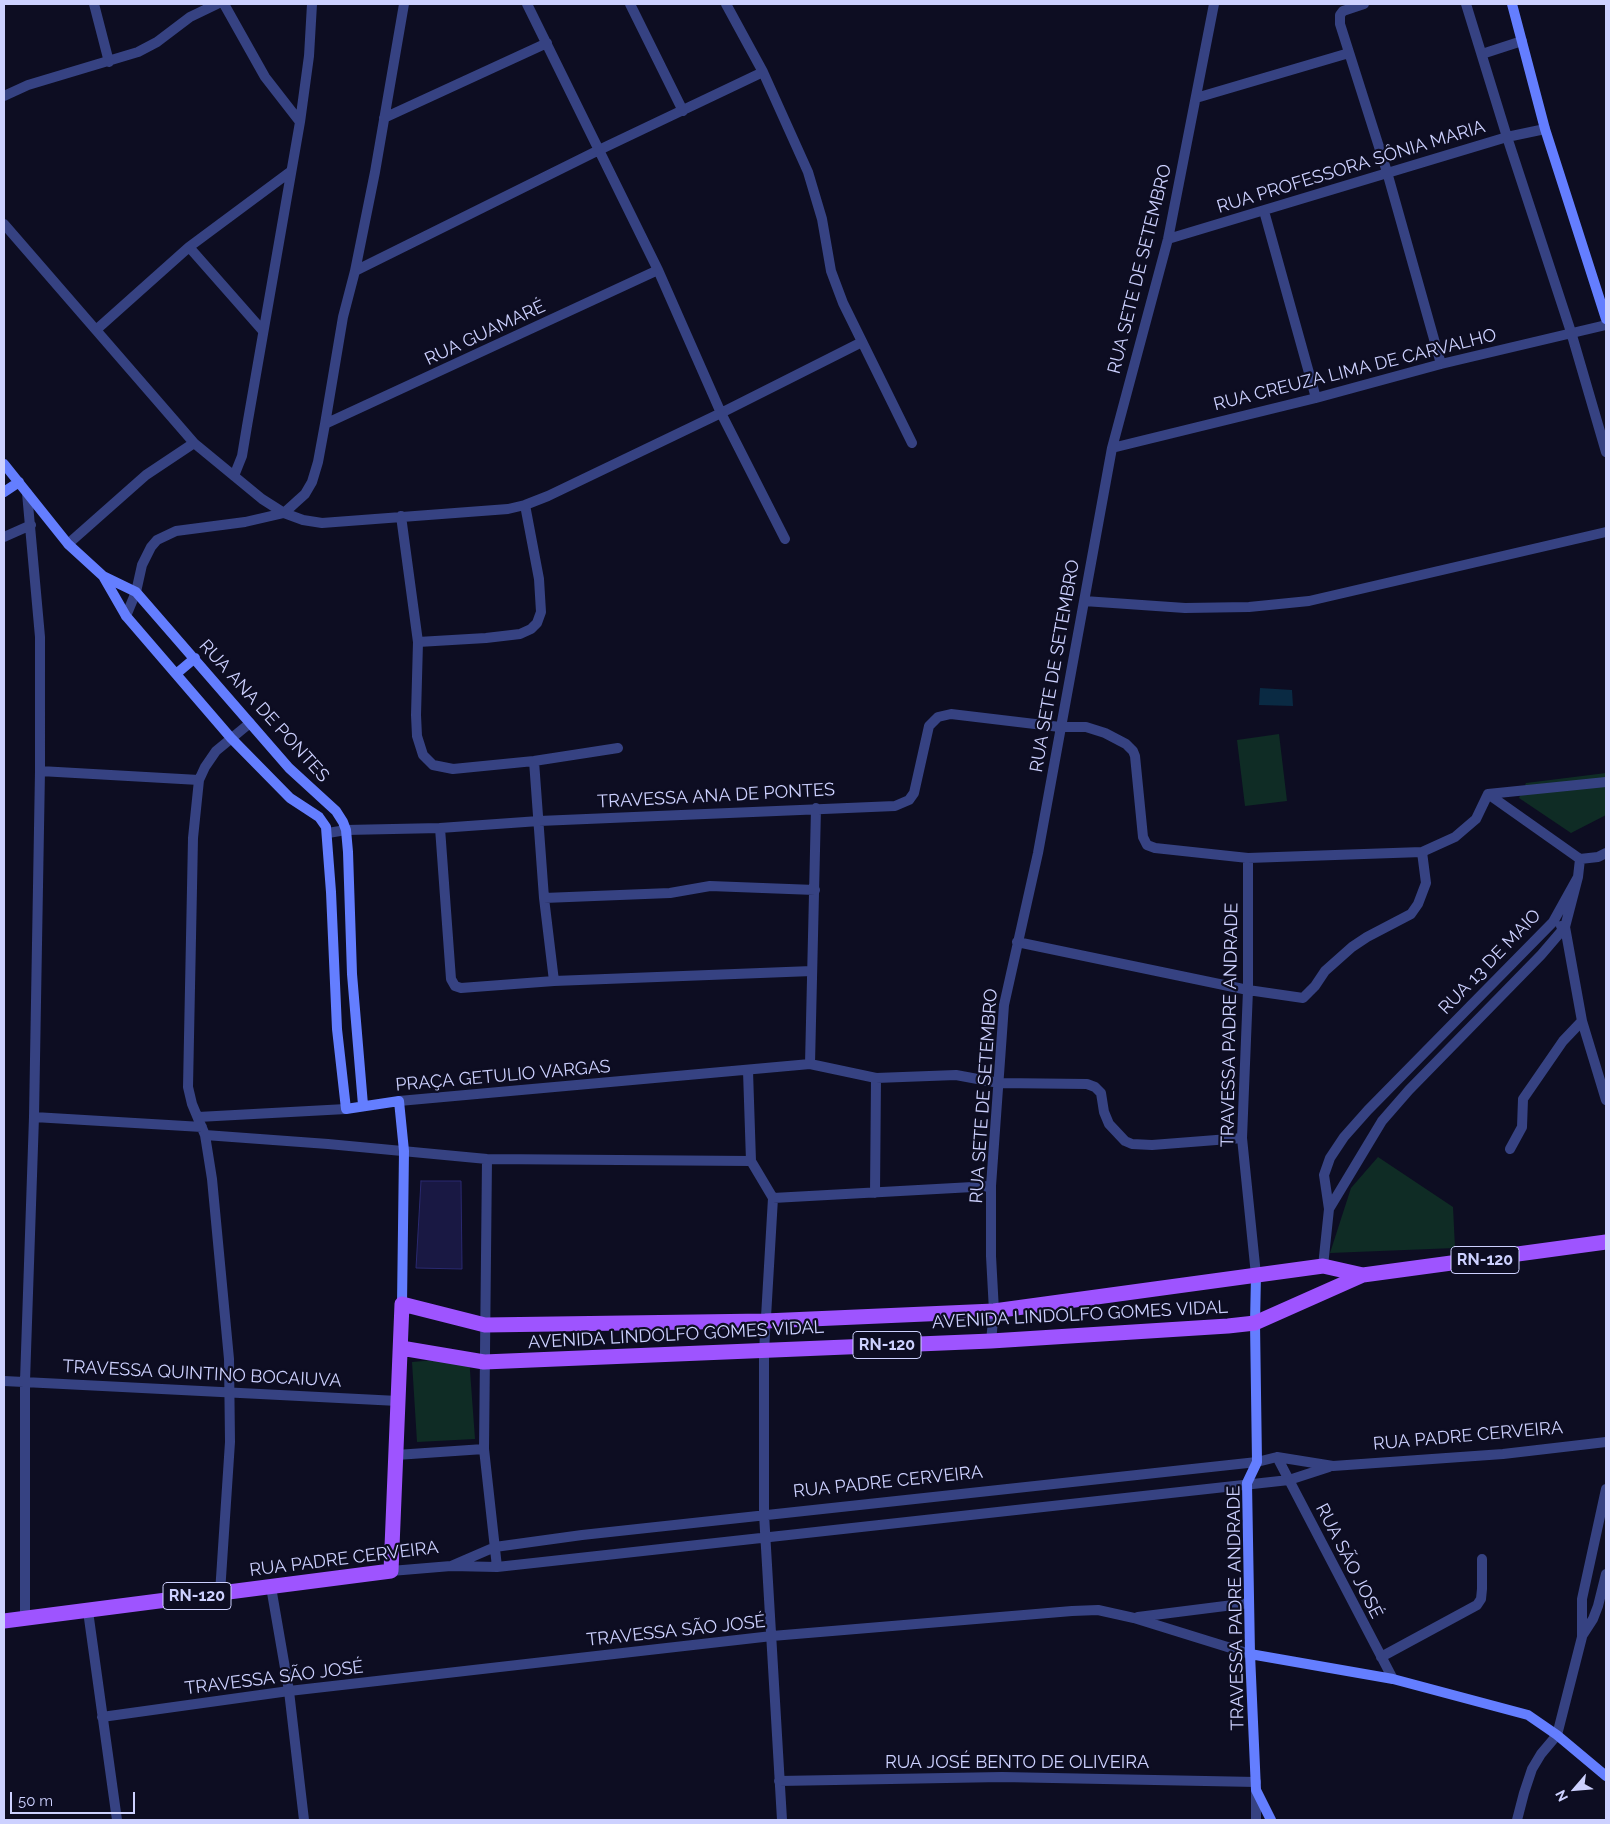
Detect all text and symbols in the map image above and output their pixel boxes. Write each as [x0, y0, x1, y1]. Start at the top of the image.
street label: RUA PROFESSORA SÔNIA MARIA [1214, 116, 1488, 218]
street label: RUA SETE DE SETEMBRO [1103, 162, 1177, 376]
street label: RUA GUAMARÉ [421, 296, 549, 370]
street label: RUA CREUZA LIMA DE CARVALHO [1211, 324, 1499, 416]
street label: RUA SETE DE SETEMBRO [1026, 558, 1084, 774]
street label: RUA ANA DE PONTES [194, 635, 334, 787]
street label: TRAVESSA ANA DE PONTES [597, 779, 835, 813]
street label: TRAVESSA PADRE ANDRADE [1217, 903, 1243, 1147]
street label: RUA 13 DE MAIO [1434, 905, 1546, 1019]
street label: RUA SETE DE SETEMBRO [966, 988, 1002, 1204]
street label: PRAÇA GETULIO VARGAS [395, 1056, 611, 1096]
road number: RN-120 [1451, 1246, 1519, 1274]
street label: AVENIDA LINDOLFO GOMES VIDAL [931, 1296, 1229, 1334]
street label: AVENIDA LINDOLFO GOMES VIDAL [527, 1316, 825, 1354]
road number: RN-120 [853, 1332, 921, 1358]
street label: TRAVESSA QUINTINO BOCAIUVA [62, 1356, 342, 1392]
street label: RUA PADRE CERVEIRA [1372, 1417, 1564, 1455]
street label: RUA PADRE CERVEIRA [792, 1461, 984, 1503]
street label: TRAVESSA PADRE ANDRADE [1223, 1486, 1249, 1730]
street label: RUA SÃO JOSÉ [1311, 1500, 1387, 1622]
street label: RUA PADRE CERVEIRA [248, 1537, 440, 1581]
road number: RN-120 [163, 1582, 231, 1610]
street label: TRAVESSA SÃO JOSÉ [585, 1611, 767, 1651]
street label: TRAVESSA SÃO JOSÉ [183, 1656, 365, 1700]
street label: RUA JOSÉ BENTO DE OLIVEIRA [885, 1752, 1149, 1774]
north arrow [1550, 1764, 1600, 1814]
scale bar [12, 1782, 138, 1814]
text: N [1552, 1787, 1571, 1804]
text: 50 m [18, 1792, 53, 1810]

